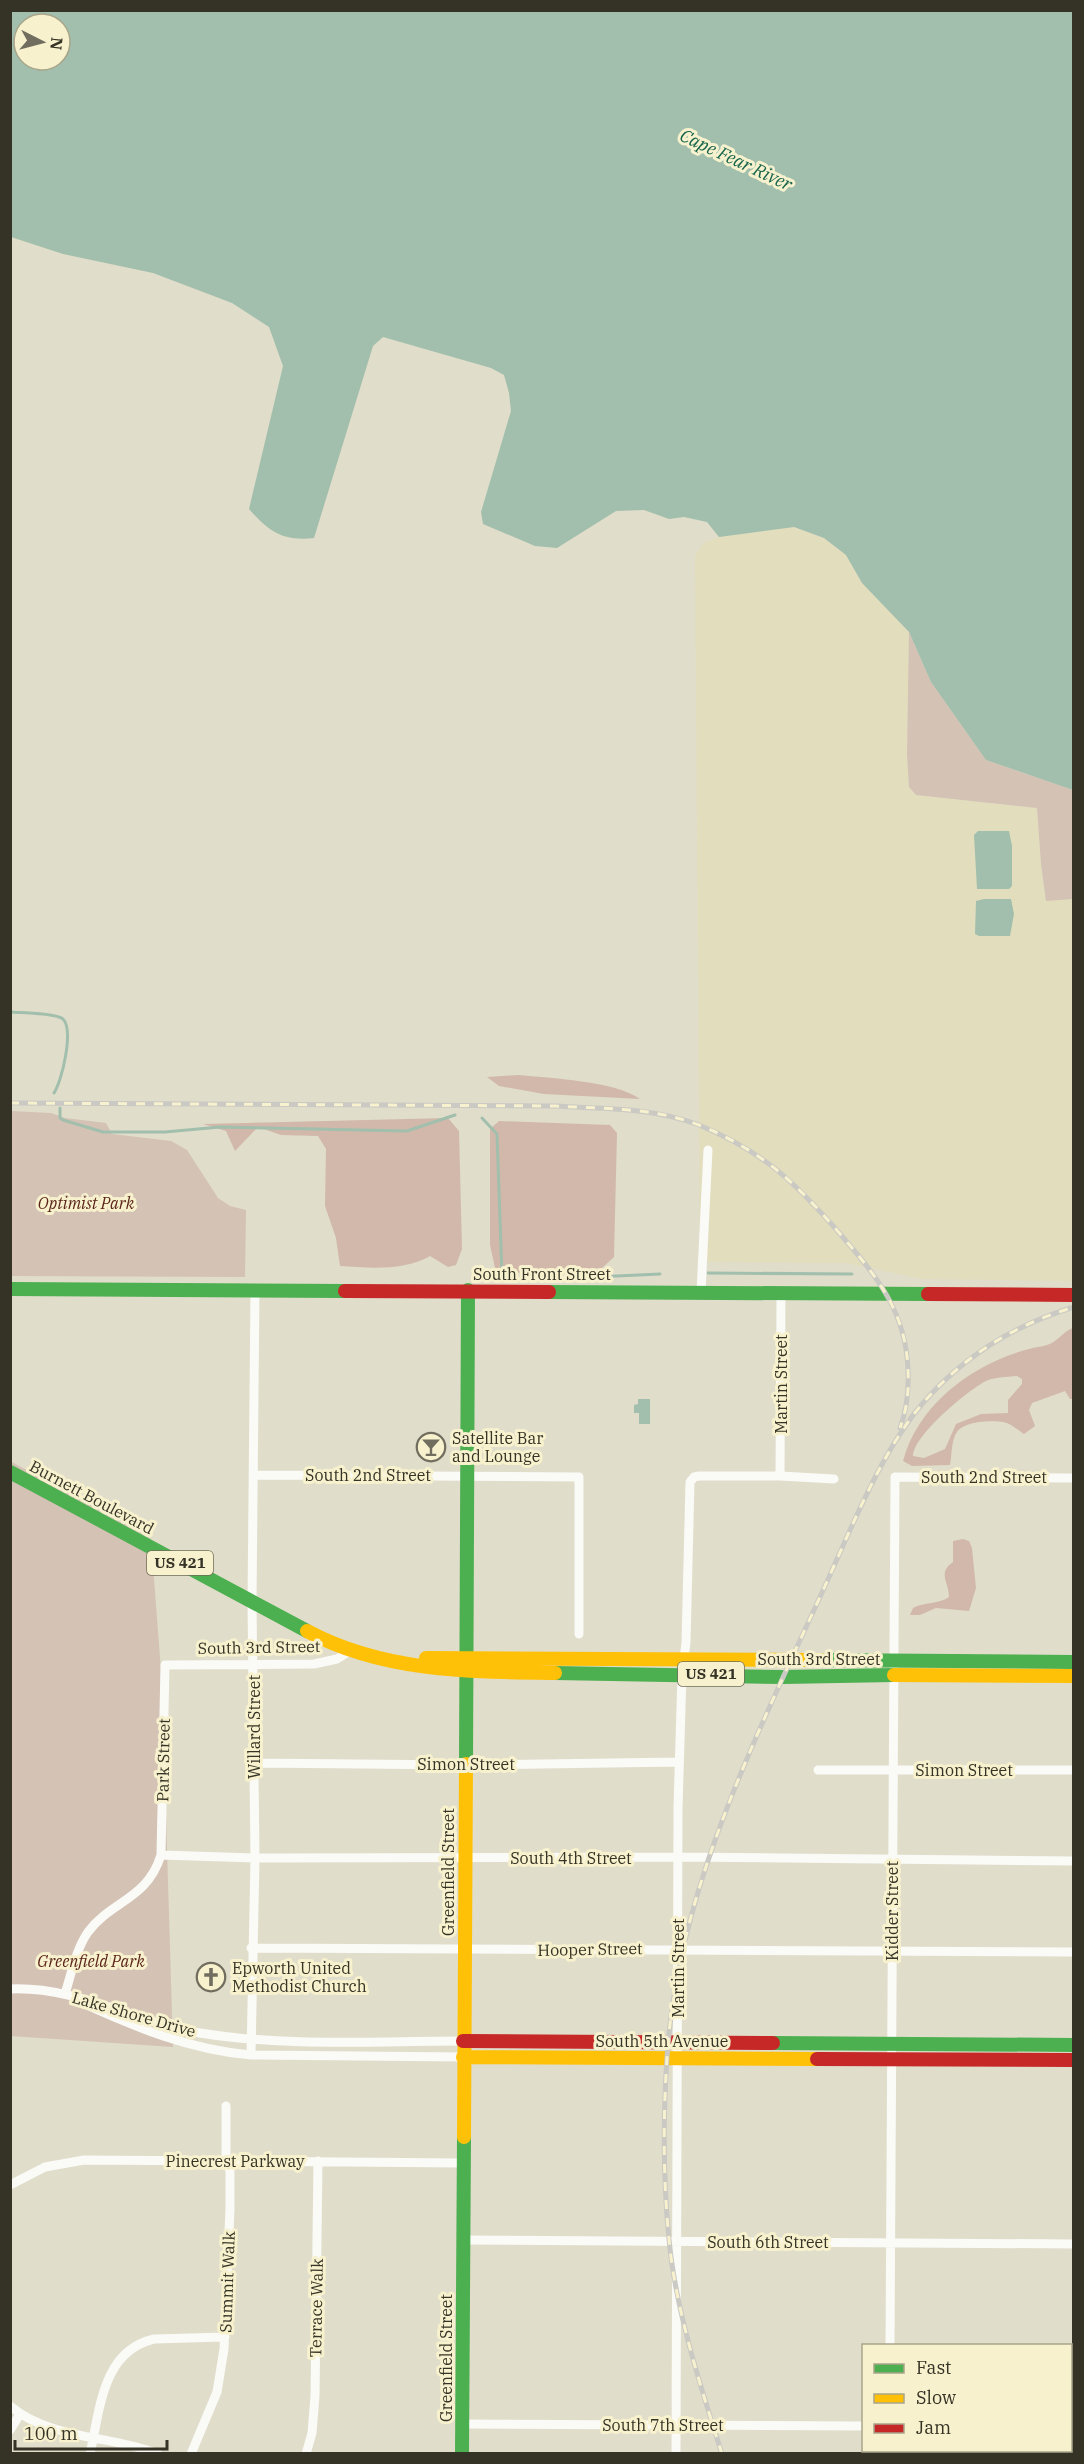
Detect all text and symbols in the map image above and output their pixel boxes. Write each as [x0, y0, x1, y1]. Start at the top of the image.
north arrow [12, 12, 72, 72]
text: N [46, 36, 68, 51]
water label: Cape Fear River [676, 123, 797, 196]
park label: Optimist Park [38, 1193, 135, 1213]
street label: South Front Street [473, 1264, 611, 1284]
street label: Martin Street [771, 1334, 791, 1434]
place label: Satellite Bar and Lounge [452, 1428, 543, 1466]
bar icon: Satellite Bar and Lounge [415, 1431, 447, 1463]
street label: Burnett Boulevard [26, 1456, 158, 1538]
street label: South 2nd Street [305, 1465, 431, 1485]
street label: South 2nd Street [921, 1467, 1047, 1487]
road number: US 421 [147, 1551, 213, 1575]
street label: South 3rd Street [197, 1636, 321, 1658]
street label: South 3rd Street [758, 1649, 881, 1669]
road number: US 421 [678, 1662, 744, 1686]
street label: Willard Street [244, 1675, 264, 1779]
street label: Park Street [152, 1718, 174, 1802]
street label: Simon Street [417, 1754, 515, 1774]
street label: Simon Street [915, 1760, 1013, 1780]
street label: Greenfield Street [438, 1808, 458, 1936]
street label: South 4th Street [510, 1848, 632, 1868]
street label: Kidder Street [882, 1861, 902, 1961]
street label: Martin Street [668, 1918, 688, 2018]
street label: Hooper Street [537, 1938, 643, 1960]
park label: Greenfield Park [37, 1951, 145, 1971]
place label: Epworth United Methodist Church [232, 1958, 367, 1996]
church icon: Epworth United Methodist Church [195, 1961, 227, 1993]
street label: Lake Shore Drive [70, 1987, 198, 2041]
street label: South 5th Avenue [596, 2031, 728, 2051]
street label: Pinecrest Parkway [165, 2151, 305, 2171]
street label: Summit Walk [215, 2230, 239, 2333]
street label: South 6th Street [707, 2232, 829, 2252]
street label: Terrace Walk [305, 2258, 327, 2358]
street label: Greenfield Street [436, 2294, 456, 2422]
legend [862, 2344, 1072, 2452]
text: Fast [916, 2356, 951, 2379]
text: Slow [916, 2386, 956, 2409]
scale bar [15, 2413, 166, 2451]
street label: South 7th Street [602, 2415, 724, 2435]
text: Jam [916, 2416, 951, 2439]
text: 100 m [24, 2422, 78, 2445]

